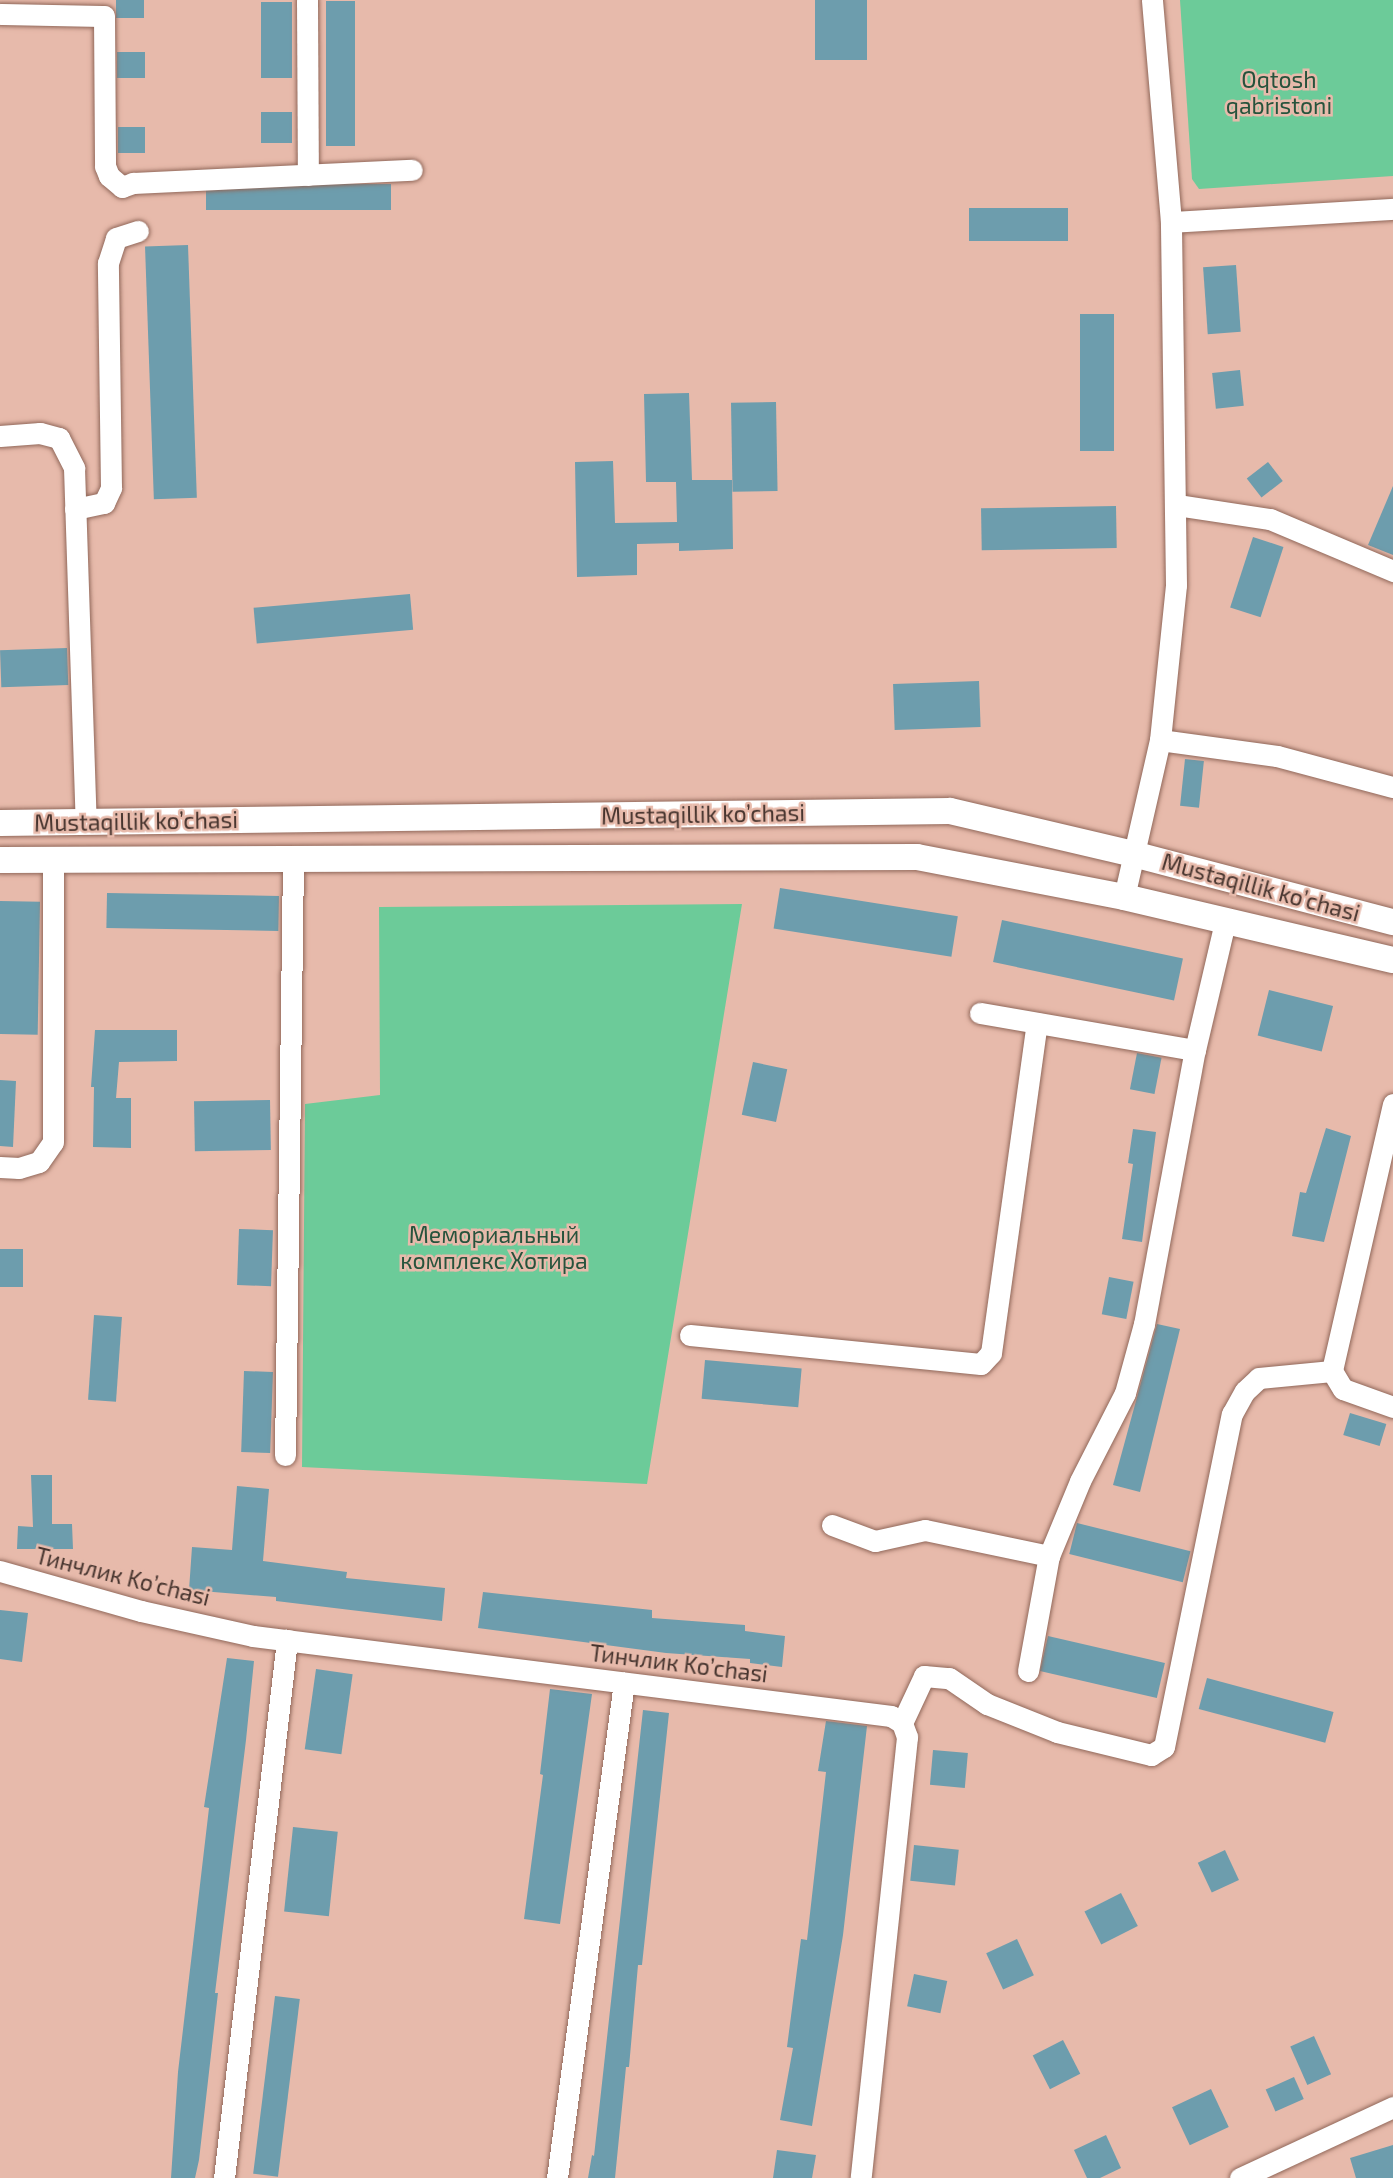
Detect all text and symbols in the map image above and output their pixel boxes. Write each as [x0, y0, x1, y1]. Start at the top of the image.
park label: Oqtosh qabristoni [1226, 65, 1332, 119]
street label: Mustaqillik ko’chasi [601, 798, 805, 830]
street label: Mustaqillik ko’chasi [34, 805, 238, 837]
street label: Mustaqillik ko’chasi [1159, 847, 1363, 927]
park label: Мемориальный комплекс Хотира [400, 1220, 588, 1274]
street label: Тинчлик Ko’chasi [33, 1541, 213, 1611]
street label: Тинчлик Ko’chasi [588, 1638, 770, 1688]

